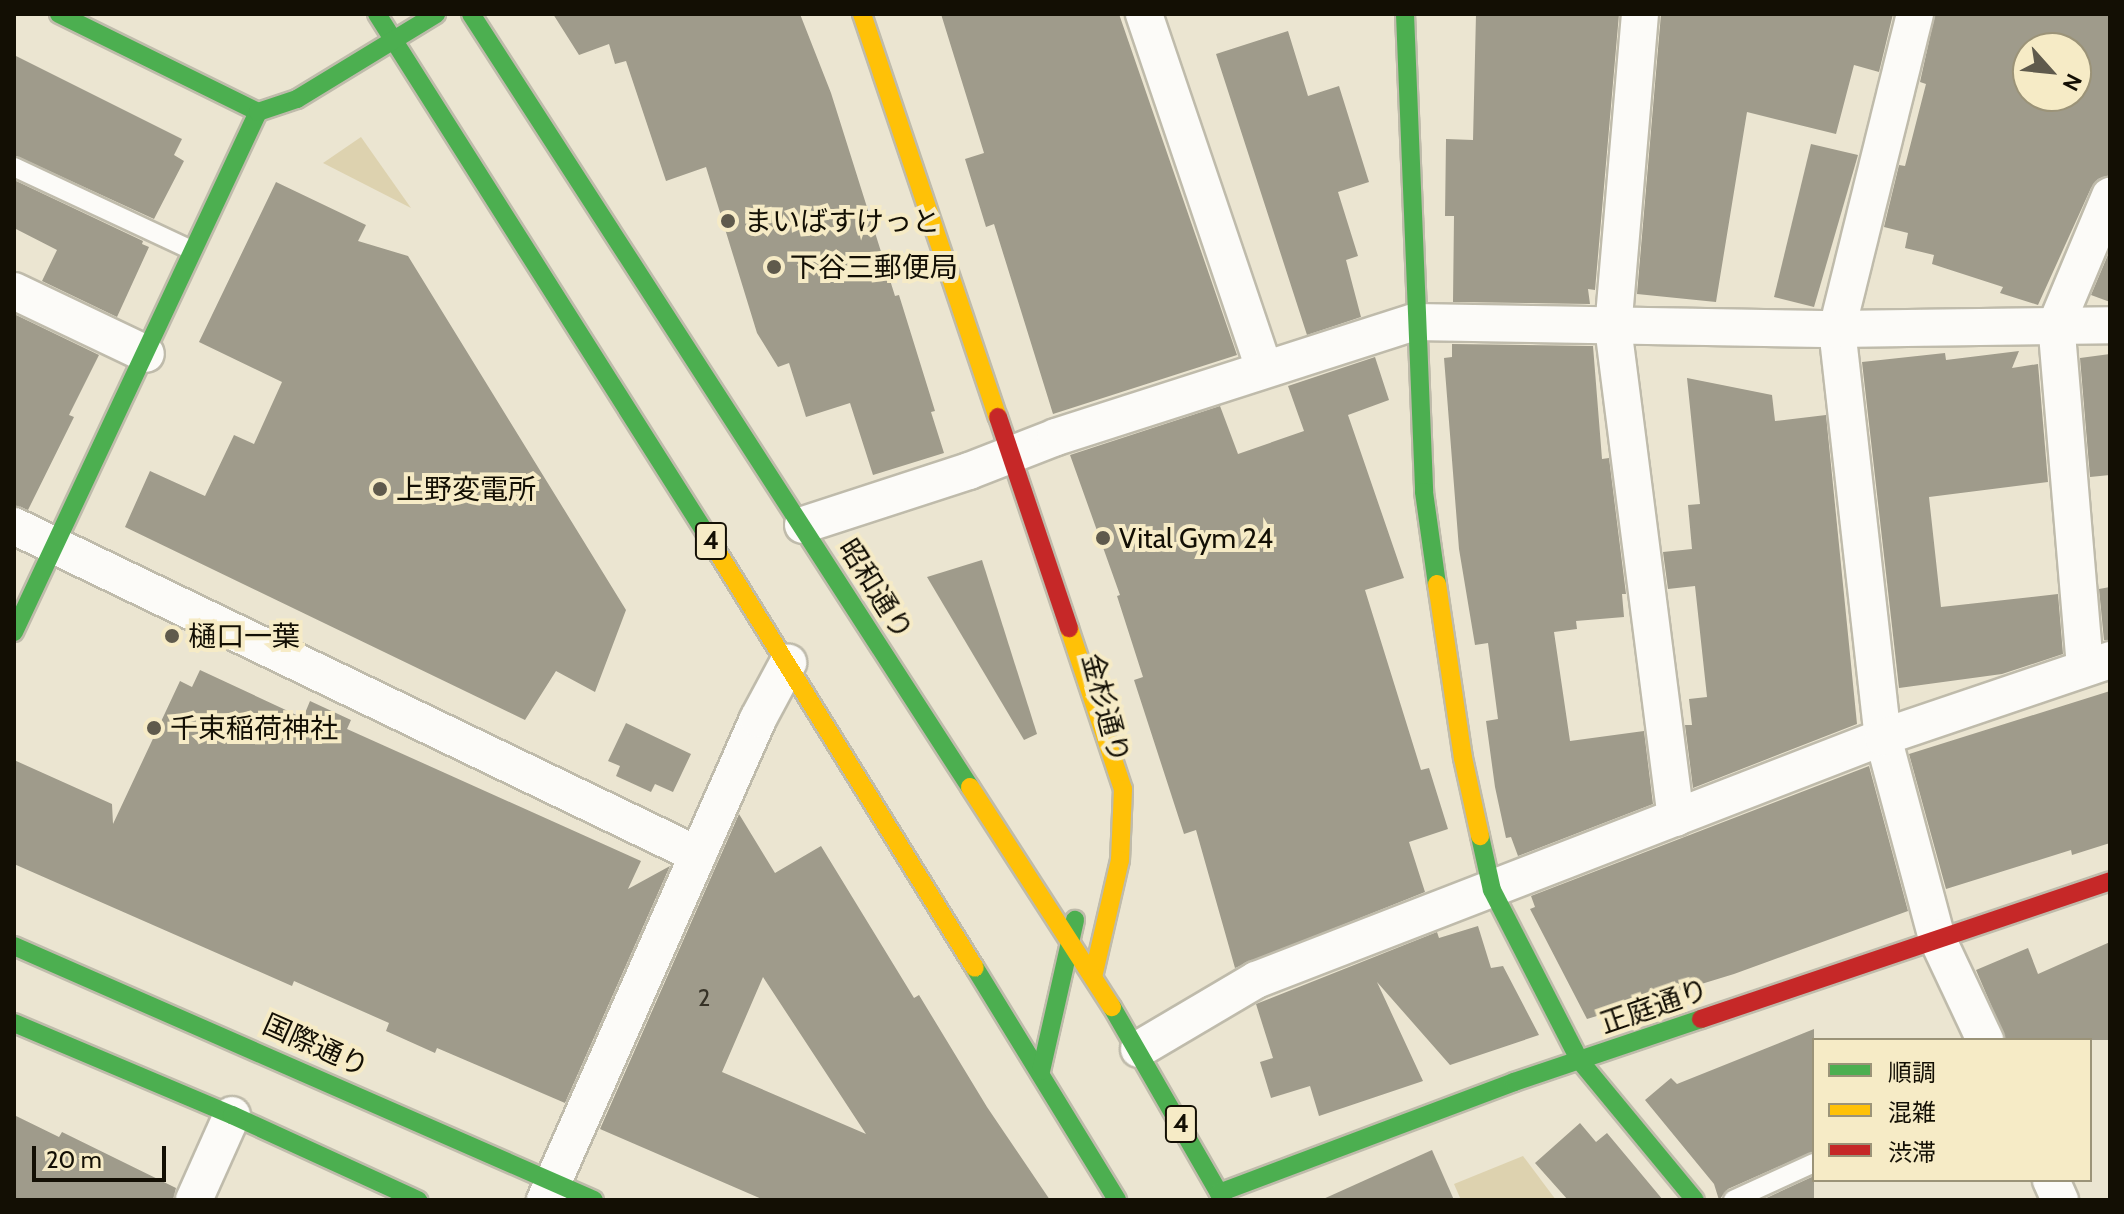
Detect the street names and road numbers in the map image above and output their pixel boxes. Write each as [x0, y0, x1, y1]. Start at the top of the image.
road number: 4 [693, 519, 729, 563]
street label: 昭和通り [832, 533, 920, 645]
street label: 金杉通り [1075, 650, 1137, 766]
street label: 正庭通り [1596, 972, 1712, 1040]
street label: 国際通り [258, 1007, 374, 1083]
road number: 4 [1163, 1102, 1199, 1146]

